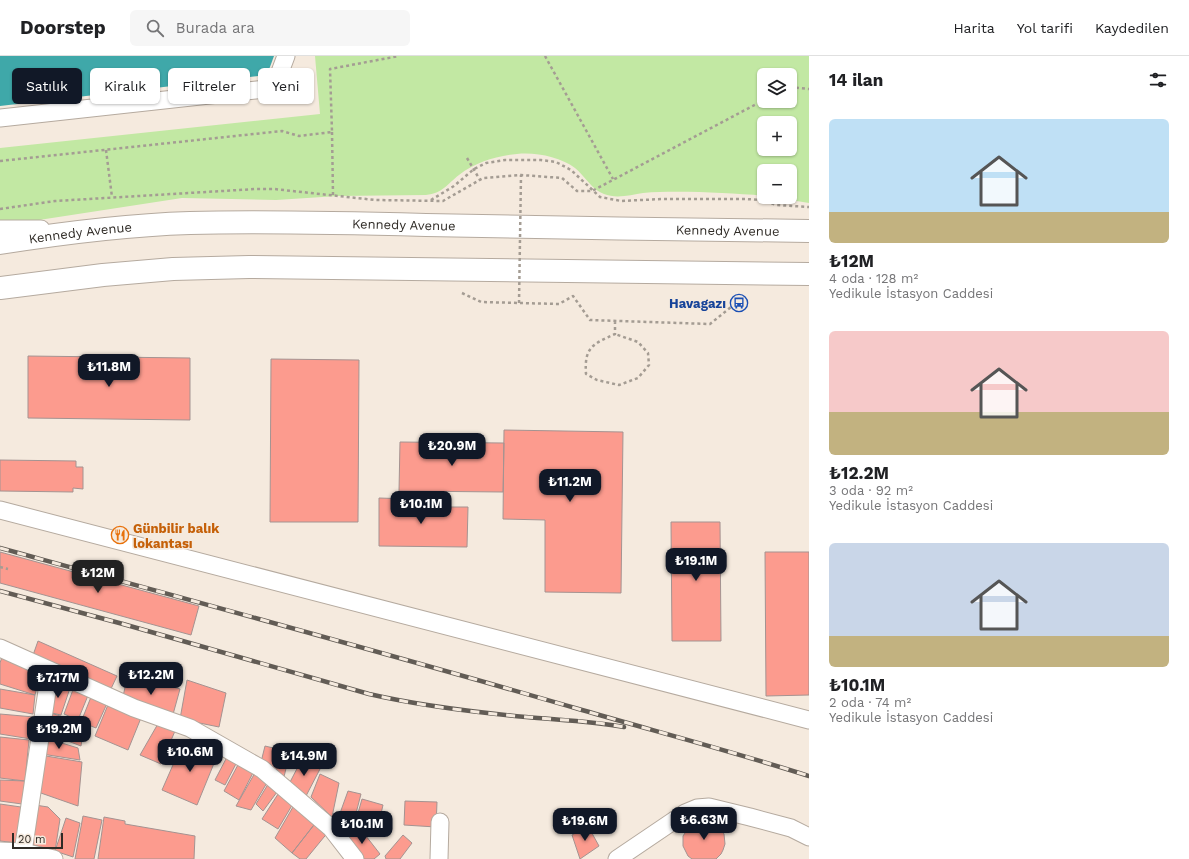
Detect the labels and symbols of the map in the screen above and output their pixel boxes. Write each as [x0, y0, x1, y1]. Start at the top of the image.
street label: Kennedy Avenue [352, 216, 456, 233]
street label: Kennedy Avenue [28, 219, 132, 247]
street label: Kennedy Avenue [676, 222, 780, 239]
bus stop icon: Havagazı [729, 293, 749, 313]
place label: Havagazı [669, 296, 726, 311]
pin: ₺11.8M [76, 354, 142, 388]
pin: ₺20.9M [419, 433, 485, 467]
pin: ₺11.2M [537, 469, 603, 503]
pin: ₺10.1M [388, 491, 454, 525]
place label: Günbilir balık lokantası [133, 521, 220, 551]
restaurant icon: Günbilir balık lokantası [110, 525, 130, 545]
pin: ₺19.1M [663, 548, 729, 582]
pin: ₺12M [74, 560, 122, 594]
pin: ₺12.2M [118, 662, 184, 696]
pin: ₺7.17M [25, 665, 91, 699]
pin: ₺19.2M [26, 716, 92, 750]
pin: ₺10.6M [157, 739, 223, 773]
pin: ₺14.9M [271, 743, 337, 777]
pin: ₺6.63M [671, 807, 737, 841]
pin: ₺19.6M [552, 808, 618, 842]
pin: ₺10.1M [329, 811, 395, 845]
scale bar [12, 831, 63, 850]

